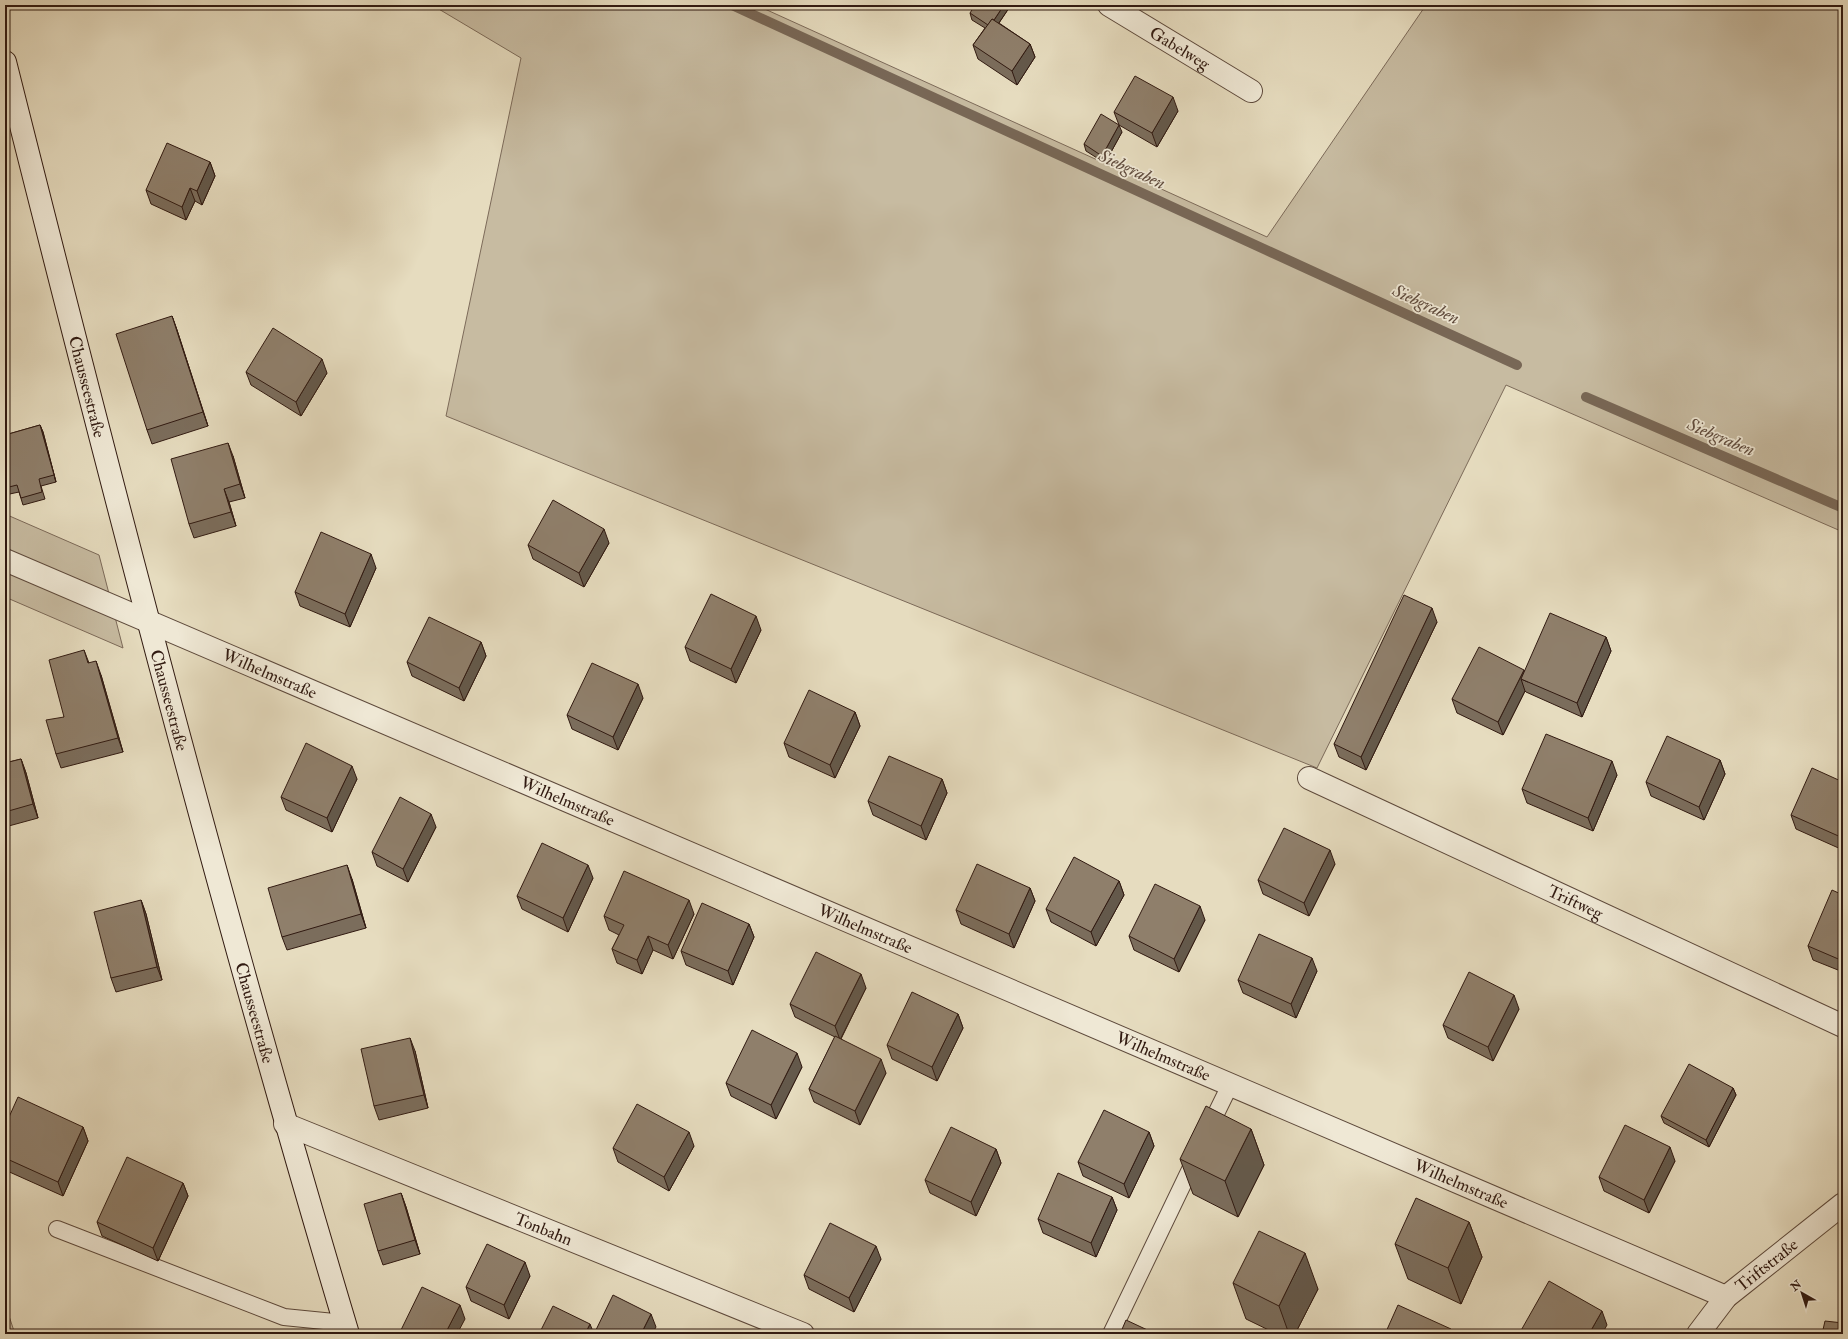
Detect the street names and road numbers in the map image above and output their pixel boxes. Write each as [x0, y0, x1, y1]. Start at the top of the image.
street label: Gabelweg [1146, 22, 1214, 75]
street label: Chausseestraße [64, 334, 110, 440]
street label: Wilhelmstraße [218, 644, 320, 703]
street label: Chausseestraße [145, 647, 193, 753]
street label: Wilhelmstraße [516, 771, 618, 831]
street label: Triftweg [1544, 880, 1607, 924]
street label: Wilhelmstraße [814, 899, 916, 958]
street label: Chausseestraße [230, 960, 279, 1066]
street label: Wilhelmstraße [1112, 1027, 1214, 1086]
street label: Wilhelmstraße [1410, 1154, 1511, 1214]
street label: Tonbahn [511, 1208, 576, 1250]
street label: Triftstraße [1731, 1234, 1802, 1296]

